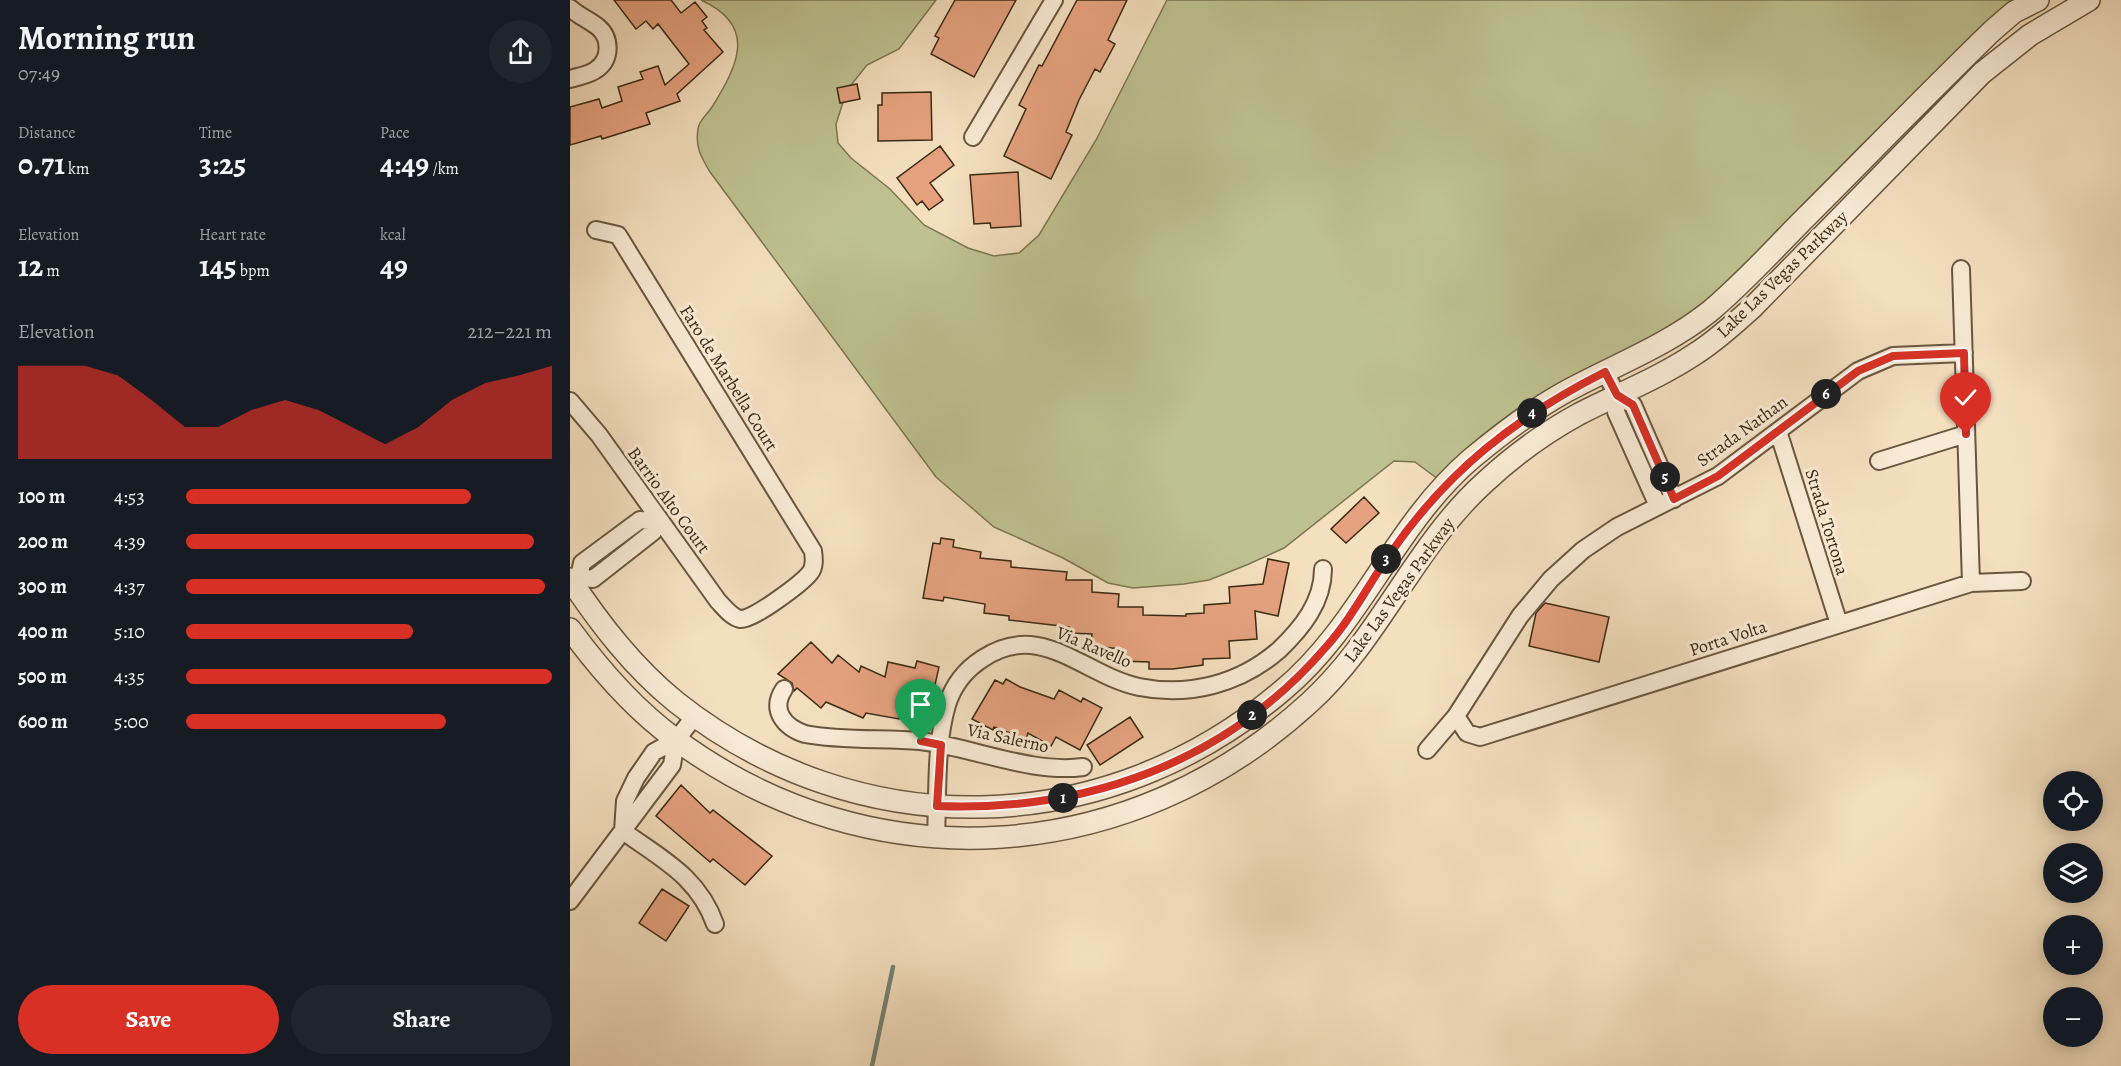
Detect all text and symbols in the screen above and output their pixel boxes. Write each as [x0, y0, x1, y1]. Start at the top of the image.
text: Morning run [18, 15, 195, 60]
button: share [489, 20, 552, 83]
text: 07:49 [18, 60, 60, 87]
text: Distance [18, 122, 75, 144]
text: Time [199, 122, 232, 144]
text: Pace [380, 122, 410, 144]
text: 0.71 [18, 144, 65, 184]
text: 3:25 [199, 144, 246, 184]
text: 4:49 [380, 144, 429, 184]
text: km [65, 158, 89, 180]
text: /km [429, 158, 459, 180]
street label: Lake Las Vegas Parkway [1711, 204, 1854, 343]
text: Elevation [18, 224, 79, 246]
text: Heart rate [199, 224, 266, 246]
text: kcal [380, 224, 406, 246]
text: 12 [18, 246, 43, 286]
text: 145 [199, 246, 237, 286]
text: 49 [380, 246, 408, 286]
text: m [43, 260, 60, 282]
text: bpm [237, 260, 270, 282]
street label: Faro de Marbella Court [674, 300, 784, 456]
text: Elevation [18, 318, 95, 345]
text: 212–221 m [468, 318, 552, 345]
pin [1940, 372, 1991, 434]
pin: 6 [1811, 379, 1841, 409]
icon: check [1949, 381, 1982, 414]
text: 6 [1822, 383, 1830, 405]
street label: Strada Nathan [1692, 390, 1792, 472]
pin: 4 [1517, 398, 1547, 428]
text: 4 [1528, 402, 1536, 424]
street label: Barrio Alto Court [622, 442, 716, 558]
pin: 5 [1650, 462, 1680, 492]
text: 5 [1662, 466, 1668, 488]
street label: Strada Tortona [1799, 466, 1855, 579]
text: 100 m [18, 483, 66, 510]
text: 4:53 [114, 483, 145, 510]
street label: Lake Las Vegas Parkway [1338, 512, 1460, 667]
text: 200 m [18, 528, 68, 555]
text: 4:39 [114, 528, 145, 555]
pin: 3 [1371, 544, 1401, 574]
text: 3 [1383, 548, 1389, 570]
text: 300 m [18, 573, 67, 600]
text: 4:37 [114, 573, 145, 600]
street label: Porta Volta [1686, 614, 1770, 662]
text: 400 m [18, 618, 68, 645]
text: 5:10 [114, 618, 145, 645]
street label: Via Ravello [1052, 620, 1135, 674]
text: 500 m [18, 663, 67, 690]
text: 4:35 [114, 663, 145, 690]
pin [895, 679, 946, 741]
icon: arrive [904, 688, 937, 721]
pin: 2 [1237, 700, 1267, 730]
text: 2 [1248, 704, 1256, 726]
text: 600 m [18, 708, 68, 735]
text: 5:00 [114, 708, 149, 735]
street label: Via Salerno [964, 717, 1051, 758]
map controls [2043, 771, 2103, 1047]
button: locate [2043, 771, 2103, 831]
pin: 1 [1048, 783, 1078, 813]
text: 1 [1060, 787, 1066, 809]
button: layers [2043, 843, 2103, 903]
button: + [2043, 915, 2103, 975]
button: Save [18, 985, 279, 1054]
button: Share [291, 985, 552, 1054]
button: − [2043, 987, 2103, 1047]

